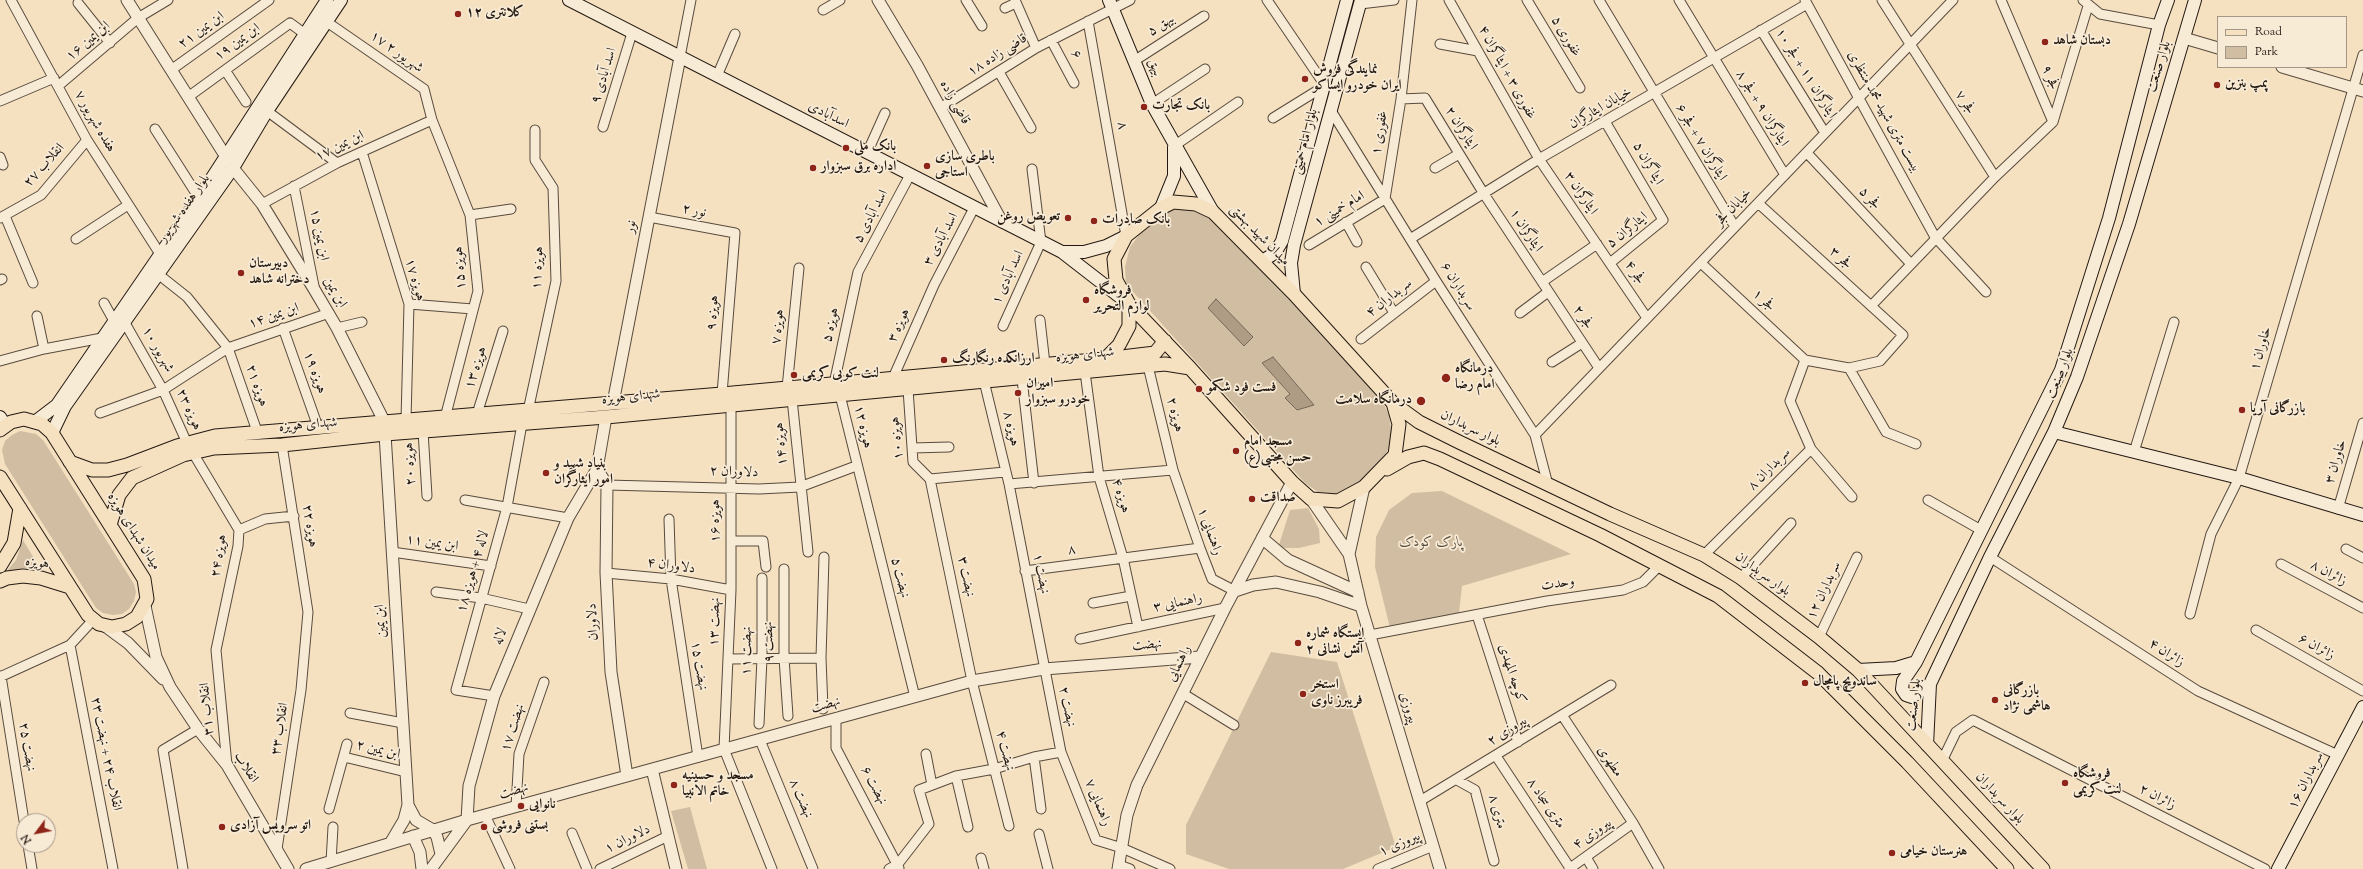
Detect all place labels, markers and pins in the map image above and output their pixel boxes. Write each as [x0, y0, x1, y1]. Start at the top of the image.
place label: کلانتری ۱۲ [466, 6, 524, 22]
marker: کلانتری ۱۲ [453, 9, 463, 19]
place label: دبستان شاهد [2053, 34, 2111, 50]
marker: دبستان شاهد [2040, 37, 2050, 47]
place label: نمایندگی فروش ایران خودرو ایساکو [1313, 63, 1402, 96]
marker: نمایندگی فروش ایران خودرو ایساکو [1300, 74, 1310, 84]
place label: پمپ بنزین [2225, 77, 2268, 93]
marker: پمپ بنزین [2212, 80, 2222, 90]
place label: بانک تجارت [1152, 99, 1210, 115]
marker: بانک تجارت [1139, 102, 1149, 112]
place label: بانک ملی [854, 140, 896, 156]
marker: بانک ملی [841, 143, 851, 153]
place label: باطری سازی استاجی [935, 150, 995, 182]
place label: اداره برق سبزوار [821, 160, 896, 176]
marker: باطری سازی استاجی [922, 161, 932, 171]
marker: اداره برق سبزوار [808, 163, 818, 173]
place label: تعویض روغن [997, 210, 1060, 226]
marker: تعویض روغن [1063, 213, 1073, 223]
place label: بانک صادرات [1102, 213, 1170, 229]
marker: بانک صادرات [1089, 216, 1099, 226]
place label: دبیرستان دخترانه شاهد [249, 257, 310, 290]
marker: دبیرستان دخترانه شاهد [236, 268, 246, 278]
place label: فروشگاه لوازم التحریر [1094, 284, 1149, 316]
marker: فروشگاه لوازم التحریر [1081, 295, 1091, 305]
place label: ارزانکده رنگارنگ [952, 352, 1035, 368]
marker: ارزانکده رنگارنگ [939, 355, 949, 365]
place label: درمانگاه امام رضا [1455, 362, 1495, 394]
place label: لنت کوبی کریمی [802, 367, 879, 383]
marker: لنت کوبی کریمی [789, 370, 799, 380]
marker: درمانگاه امام رضا [1440, 372, 1452, 384]
place label: امیران خودرو سبزوار [1026, 377, 1090, 410]
place label: فست فود شکمو [1207, 381, 1276, 397]
marker: فست فود شکمو [1194, 384, 1204, 394]
marker: امیران خودرو سبزوار [1013, 388, 1023, 398]
place label: درمانگاه سلامت [1335, 393, 1412, 409]
marker: درمانگاه سلامت [1415, 395, 1427, 407]
place label: بازرگانی آریا [2250, 402, 2305, 418]
marker: بازرگانی آریا [2237, 405, 2247, 415]
place label: مسجد امام حسن مجتبی(ع) [1244, 435, 1311, 468]
marker: مسجد امام حسن مجتبی(ع) [1231, 446, 1241, 456]
place label: بنیاد شهید و امور ایثارگران [554, 457, 613, 490]
marker: بنیاد شهید و امور ایثارگران [541, 468, 551, 478]
place label: صداقت [1260, 491, 1296, 507]
marker: صداقت [1247, 494, 1257, 504]
place label: ایستگاه شماره ۲ آتش نشانی [1306, 627, 1364, 660]
marker: ایستگاه شماره ۲ آتش نشانی [1293, 638, 1303, 648]
place label: ساندویچ پامچال [1813, 675, 1877, 691]
place label: استخر فریبرز ناوی [1311, 678, 1363, 710]
marker: ساندویچ پامچال [1800, 678, 1810, 688]
place label: بازرگانی هاشمی نژاد [2003, 684, 2051, 716]
marker: استخر فریبرز ناوی [1298, 689, 1308, 699]
marker: بازرگانی هاشمی نژاد [1990, 695, 2000, 705]
place label: فروشگاه لنت کریمی [2073, 767, 2121, 800]
place label: مسجد و حسینیه خاتم الانبیا [682, 769, 754, 802]
marker: فروشگاه لنت کریمی [2060, 778, 2070, 788]
marker: مسجد و حسینیه خاتم الانبیا [669, 780, 679, 790]
place label: نانوایی [529, 798, 556, 814]
marker: نانوایی [516, 801, 526, 811]
place label: اتو سرويس آزادی [230, 819, 311, 835]
place label: بستنی فروشی [492, 819, 548, 835]
marker: اتو سرويس آزادی [217, 822, 227, 832]
marker: بستنی فروشی [479, 822, 489, 832]
place label: هنرستان خیامی [1900, 845, 1967, 861]
marker: هنرستان خیامی [1887, 848, 1897, 858]

